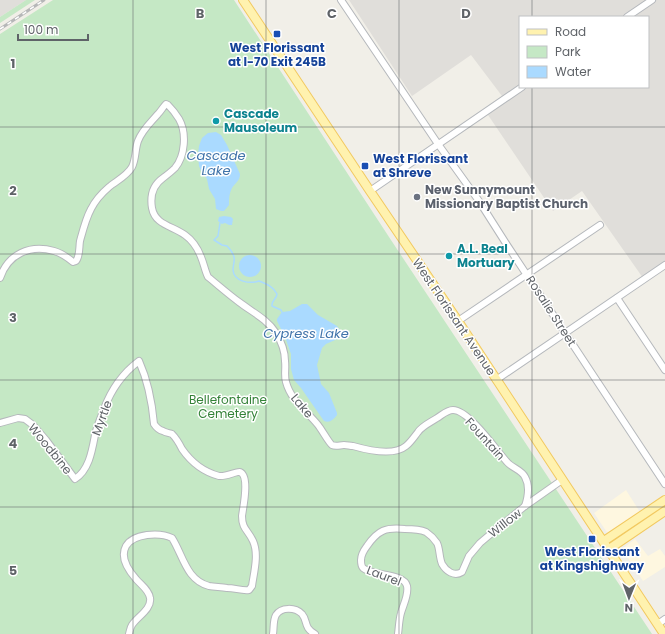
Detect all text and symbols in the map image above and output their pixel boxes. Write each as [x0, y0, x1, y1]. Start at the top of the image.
text: B [196, 4, 205, 23]
text: C [327, 4, 337, 23]
text: D [461, 4, 471, 23]
scale bar [18, 16, 88, 42]
legend [519, 16, 649, 88]
text: 100 m [24, 21, 58, 38]
text: Road [555, 23, 586, 40]
marker: West Florissant at I-70 Exit 245B [272, 29, 282, 39]
place label: West Florissant at I-70 Exit 245B [228, 39, 326, 70]
text: Park [555, 43, 582, 60]
text: 1 [11, 54, 15, 73]
text: Water [555, 63, 592, 80]
place label: Cascade Mausoleum [224, 105, 298, 136]
marker: Cascade Mausoleum [211, 116, 221, 126]
water label: Cascade Lake [186, 146, 246, 180]
place label: West Florissant at Shreve [373, 150, 468, 181]
marker: West Florissant at Shreve [360, 161, 370, 171]
text: 2 [9, 181, 17, 200]
place label: New Sunnymount Missionary Baptist Church [425, 181, 588, 212]
marker: New Sunnymount Missionary Baptist Church [412, 192, 422, 202]
place label: A.L. Beal Mortuary [457, 240, 515, 271]
marker: A.L. Beal Mortuary [444, 251, 454, 261]
street label: West Florissant Avenue [409, 255, 500, 379]
street label: Rosalie Street [522, 272, 581, 349]
text: 3 [9, 308, 17, 327]
water label: Cypress Lake [263, 324, 349, 343]
street label: Lake [287, 390, 318, 421]
park label: Bellefontaine Cemetery [189, 391, 267, 422]
street label: Myrtle [87, 398, 116, 438]
street label: Fountain [462, 414, 509, 464]
street label: Woodbine [24, 419, 76, 478]
text: 4 [9, 434, 18, 453]
street label: Willow [484, 504, 525, 541]
marker: West Florissant at Kingshighway [587, 534, 597, 544]
place label: West Florissant at Kingshighway [540, 543, 645, 574]
text: 5 [9, 561, 17, 580]
street label: Laurel [364, 561, 404, 590]
north arrow [609, 578, 649, 618]
text: N [625, 600, 633, 616]

